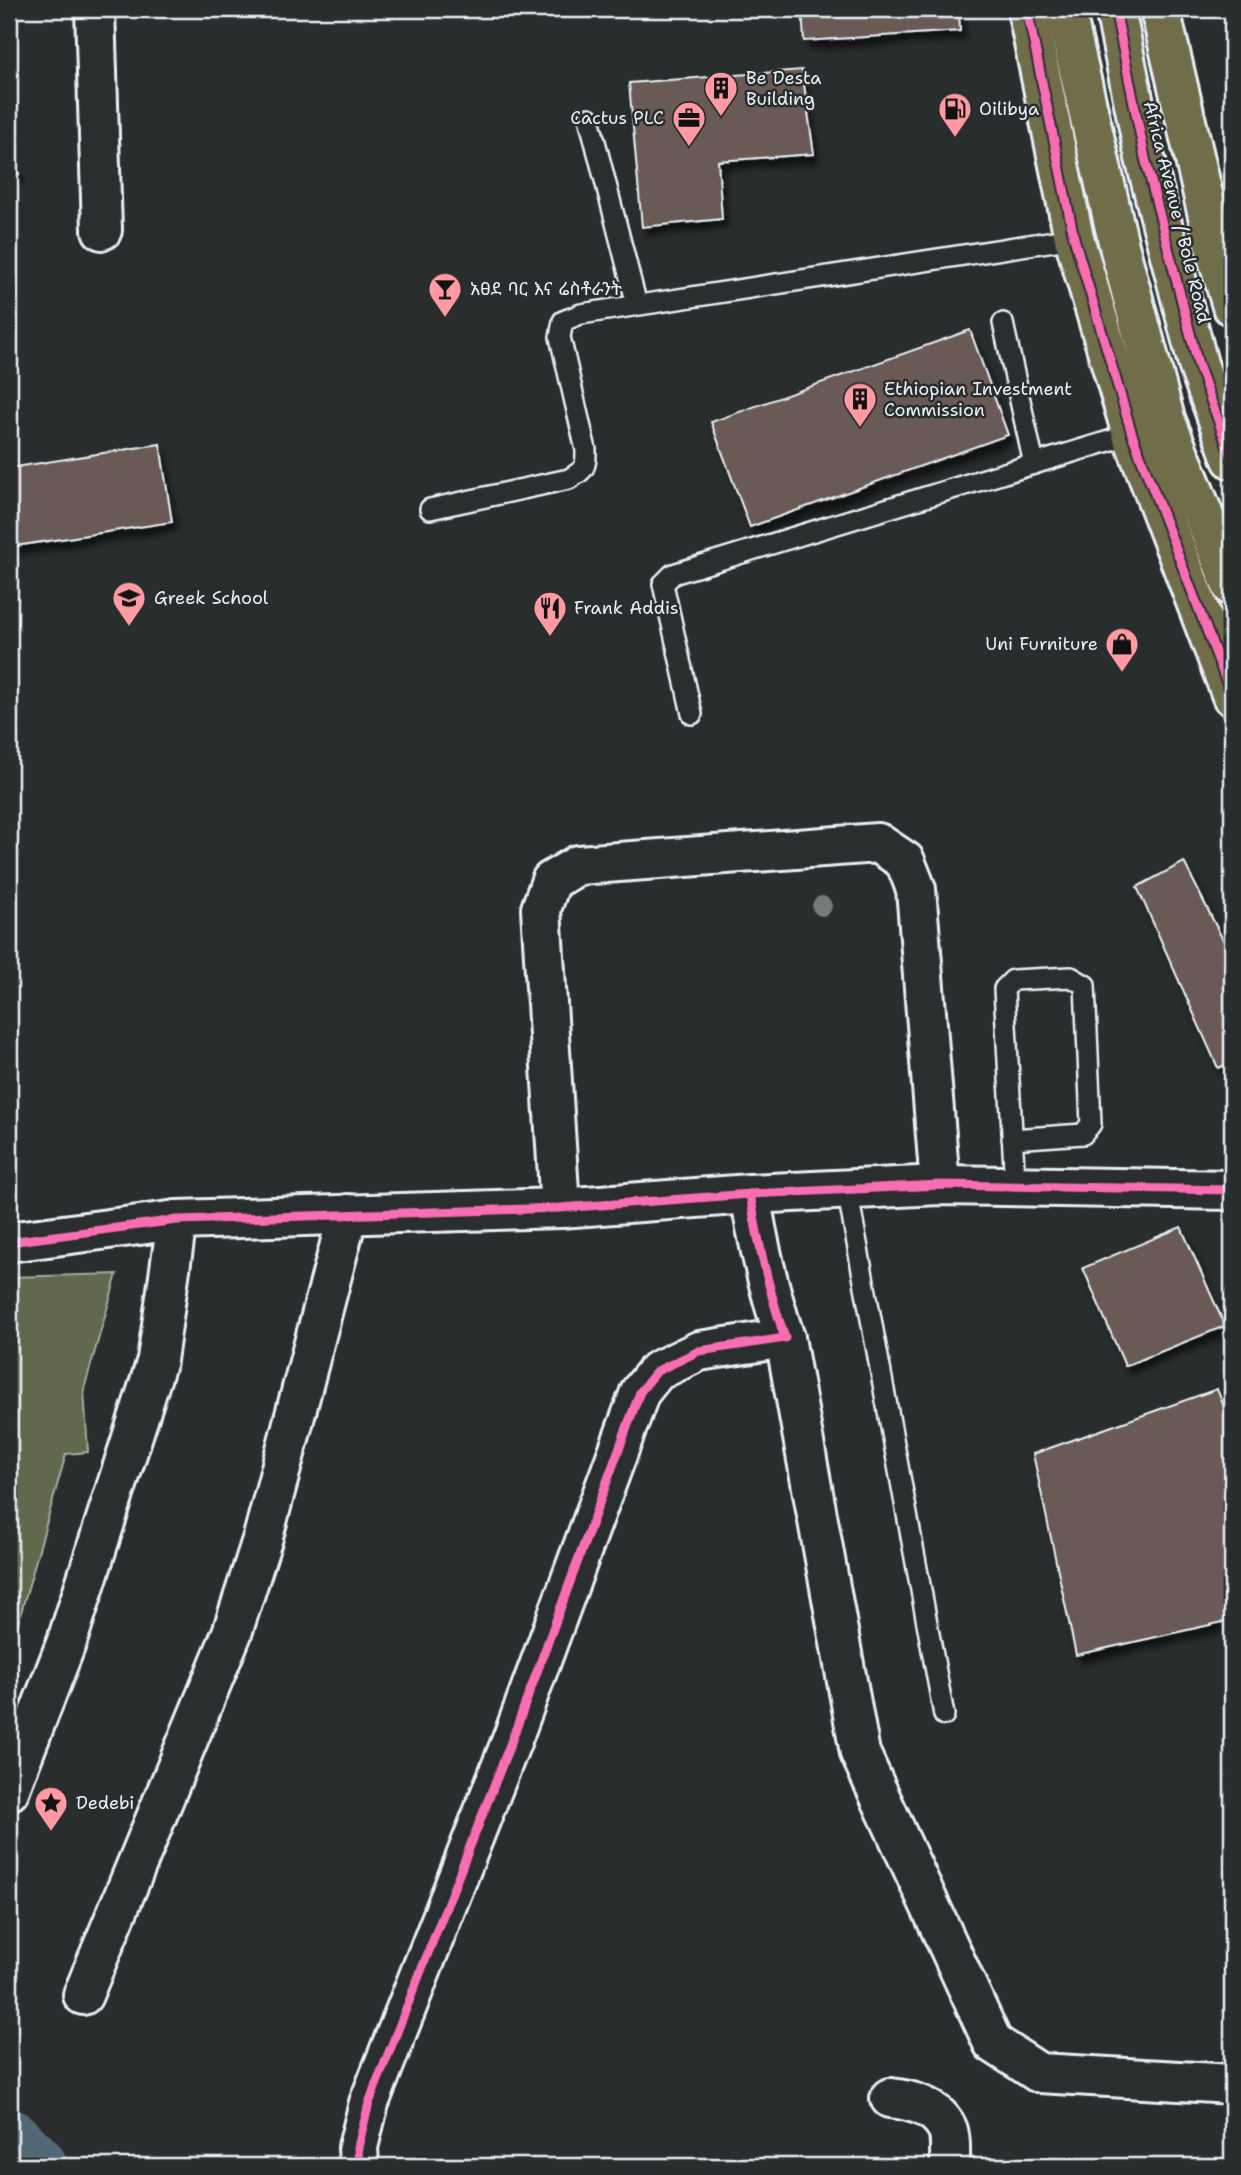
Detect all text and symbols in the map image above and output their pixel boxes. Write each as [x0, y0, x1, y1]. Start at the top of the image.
place label: Be Desta Building [746, 66, 822, 111]
building icon: Be Desta Building [702, 69, 740, 118]
fuel station icon: Oilibya [936, 90, 974, 139]
place label: Oilibya [979, 97, 1039, 121]
street label: Africa Avenue / Bole Road [1138, 98, 1216, 326]
office icon: Cactus PLC [670, 99, 708, 148]
place label: Cactus PLC [570, 106, 664, 130]
bar icon: አፀደ ባር እና ሬስቶራንት [426, 270, 464, 319]
place label: አፀደ ባር እና ሬስቶራንት [470, 277, 622, 301]
place label: Ethiopian Investment Commission [884, 377, 1072, 422]
building icon: Ethiopian Investment Commission [841, 380, 879, 429]
school or university icon: Greek School [110, 579, 148, 628]
place label: Greek School [154, 586, 269, 610]
restaurant icon: Frank Addis [531, 589, 569, 638]
place label: Frank Addis [574, 596, 679, 620]
shop icon: Uni Furniture [1103, 625, 1141, 674]
place label: Uni Furniture [985, 632, 1098, 656]
place icon: Dedebi [32, 1784, 70, 1833]
place label: Dedebi [76, 1791, 134, 1815]

